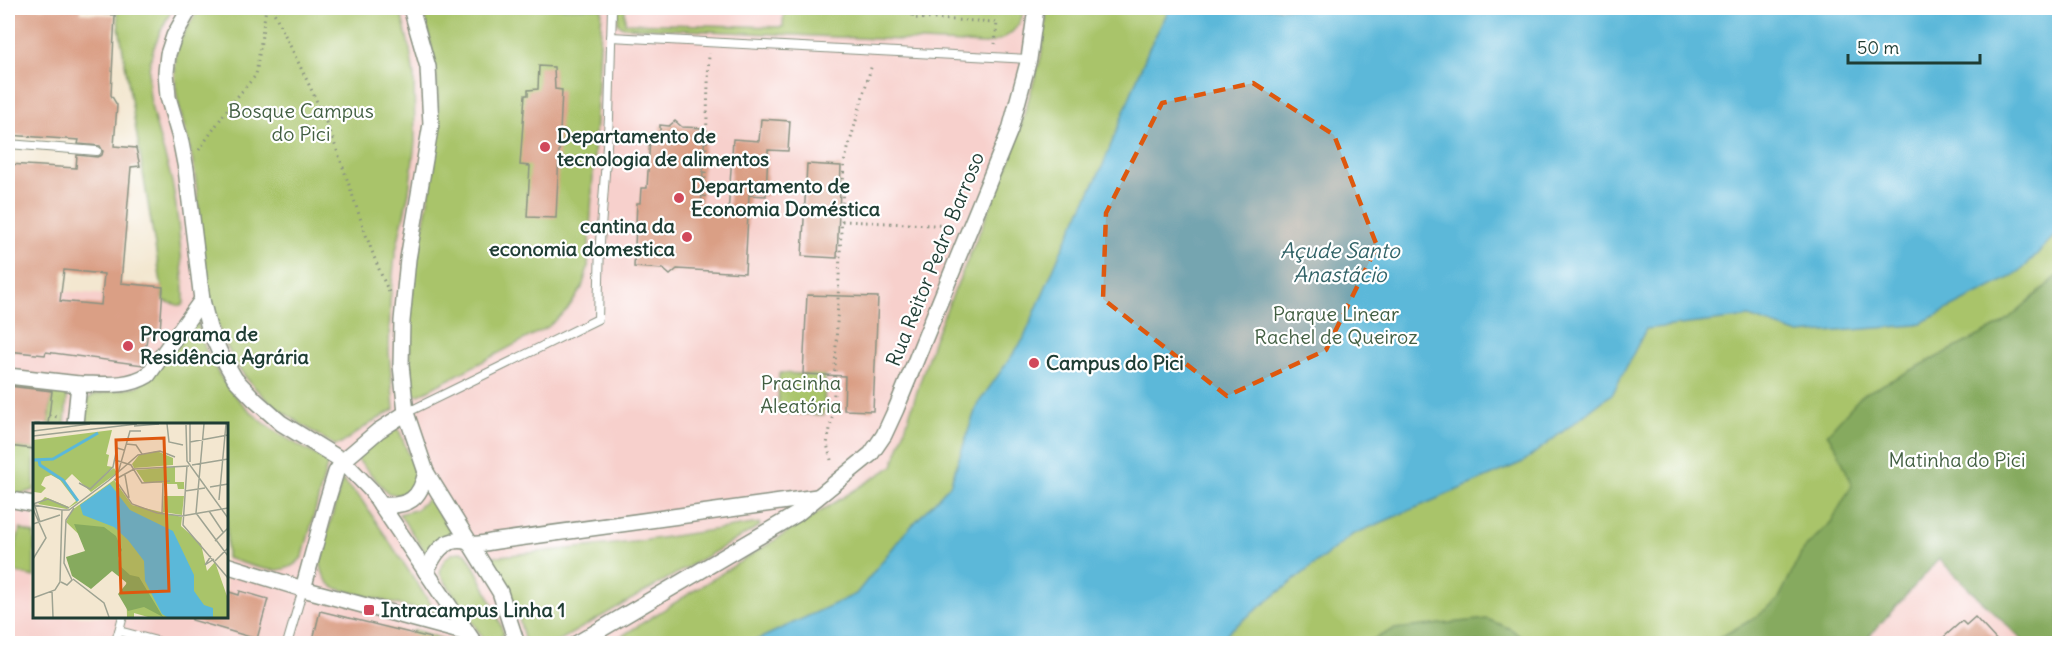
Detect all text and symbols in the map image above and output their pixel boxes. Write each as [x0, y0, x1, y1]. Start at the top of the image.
scale bar [1848, 27, 1980, 65]
text: 50 m [1857, 36, 1899, 59]
park label: Bosque Campus do Pici [228, 98, 374, 146]
place label: Departamento de tecnologia de alimentos [557, 123, 769, 171]
marker: Departamento de tecnologia de alimentos [538, 140, 552, 154]
street label: Rua Reitor Pedro Barroso [880, 148, 989, 370]
place label: Departamento de Economia Doméstica [691, 173, 881, 221]
marker: Departamento de Economia Doméstica [672, 191, 686, 205]
place label: cantina da economia domestica [489, 213, 676, 261]
marker: cantina da economia domestica [680, 230, 694, 244]
water label: Açude Santo Anastácio [1280, 237, 1401, 288]
park label: Parque Linear Rachel de Queiroz [1254, 301, 1418, 349]
place label: Programa de Residência Agrária [140, 321, 310, 369]
marker: Programa de Residência Agrária [121, 339, 135, 353]
place label: Campus do Pici [1046, 350, 1184, 375]
marker: Campus do Pici [1027, 356, 1041, 370]
park label: Pracinha Aleatória [760, 370, 842, 418]
inset map [33, 423, 228, 618]
park label: Matinha do Pici [1889, 447, 2025, 472]
place label: Intracampus Linha 1 [381, 597, 566, 622]
marker: Intracampus Linha 1 [362, 603, 376, 617]

